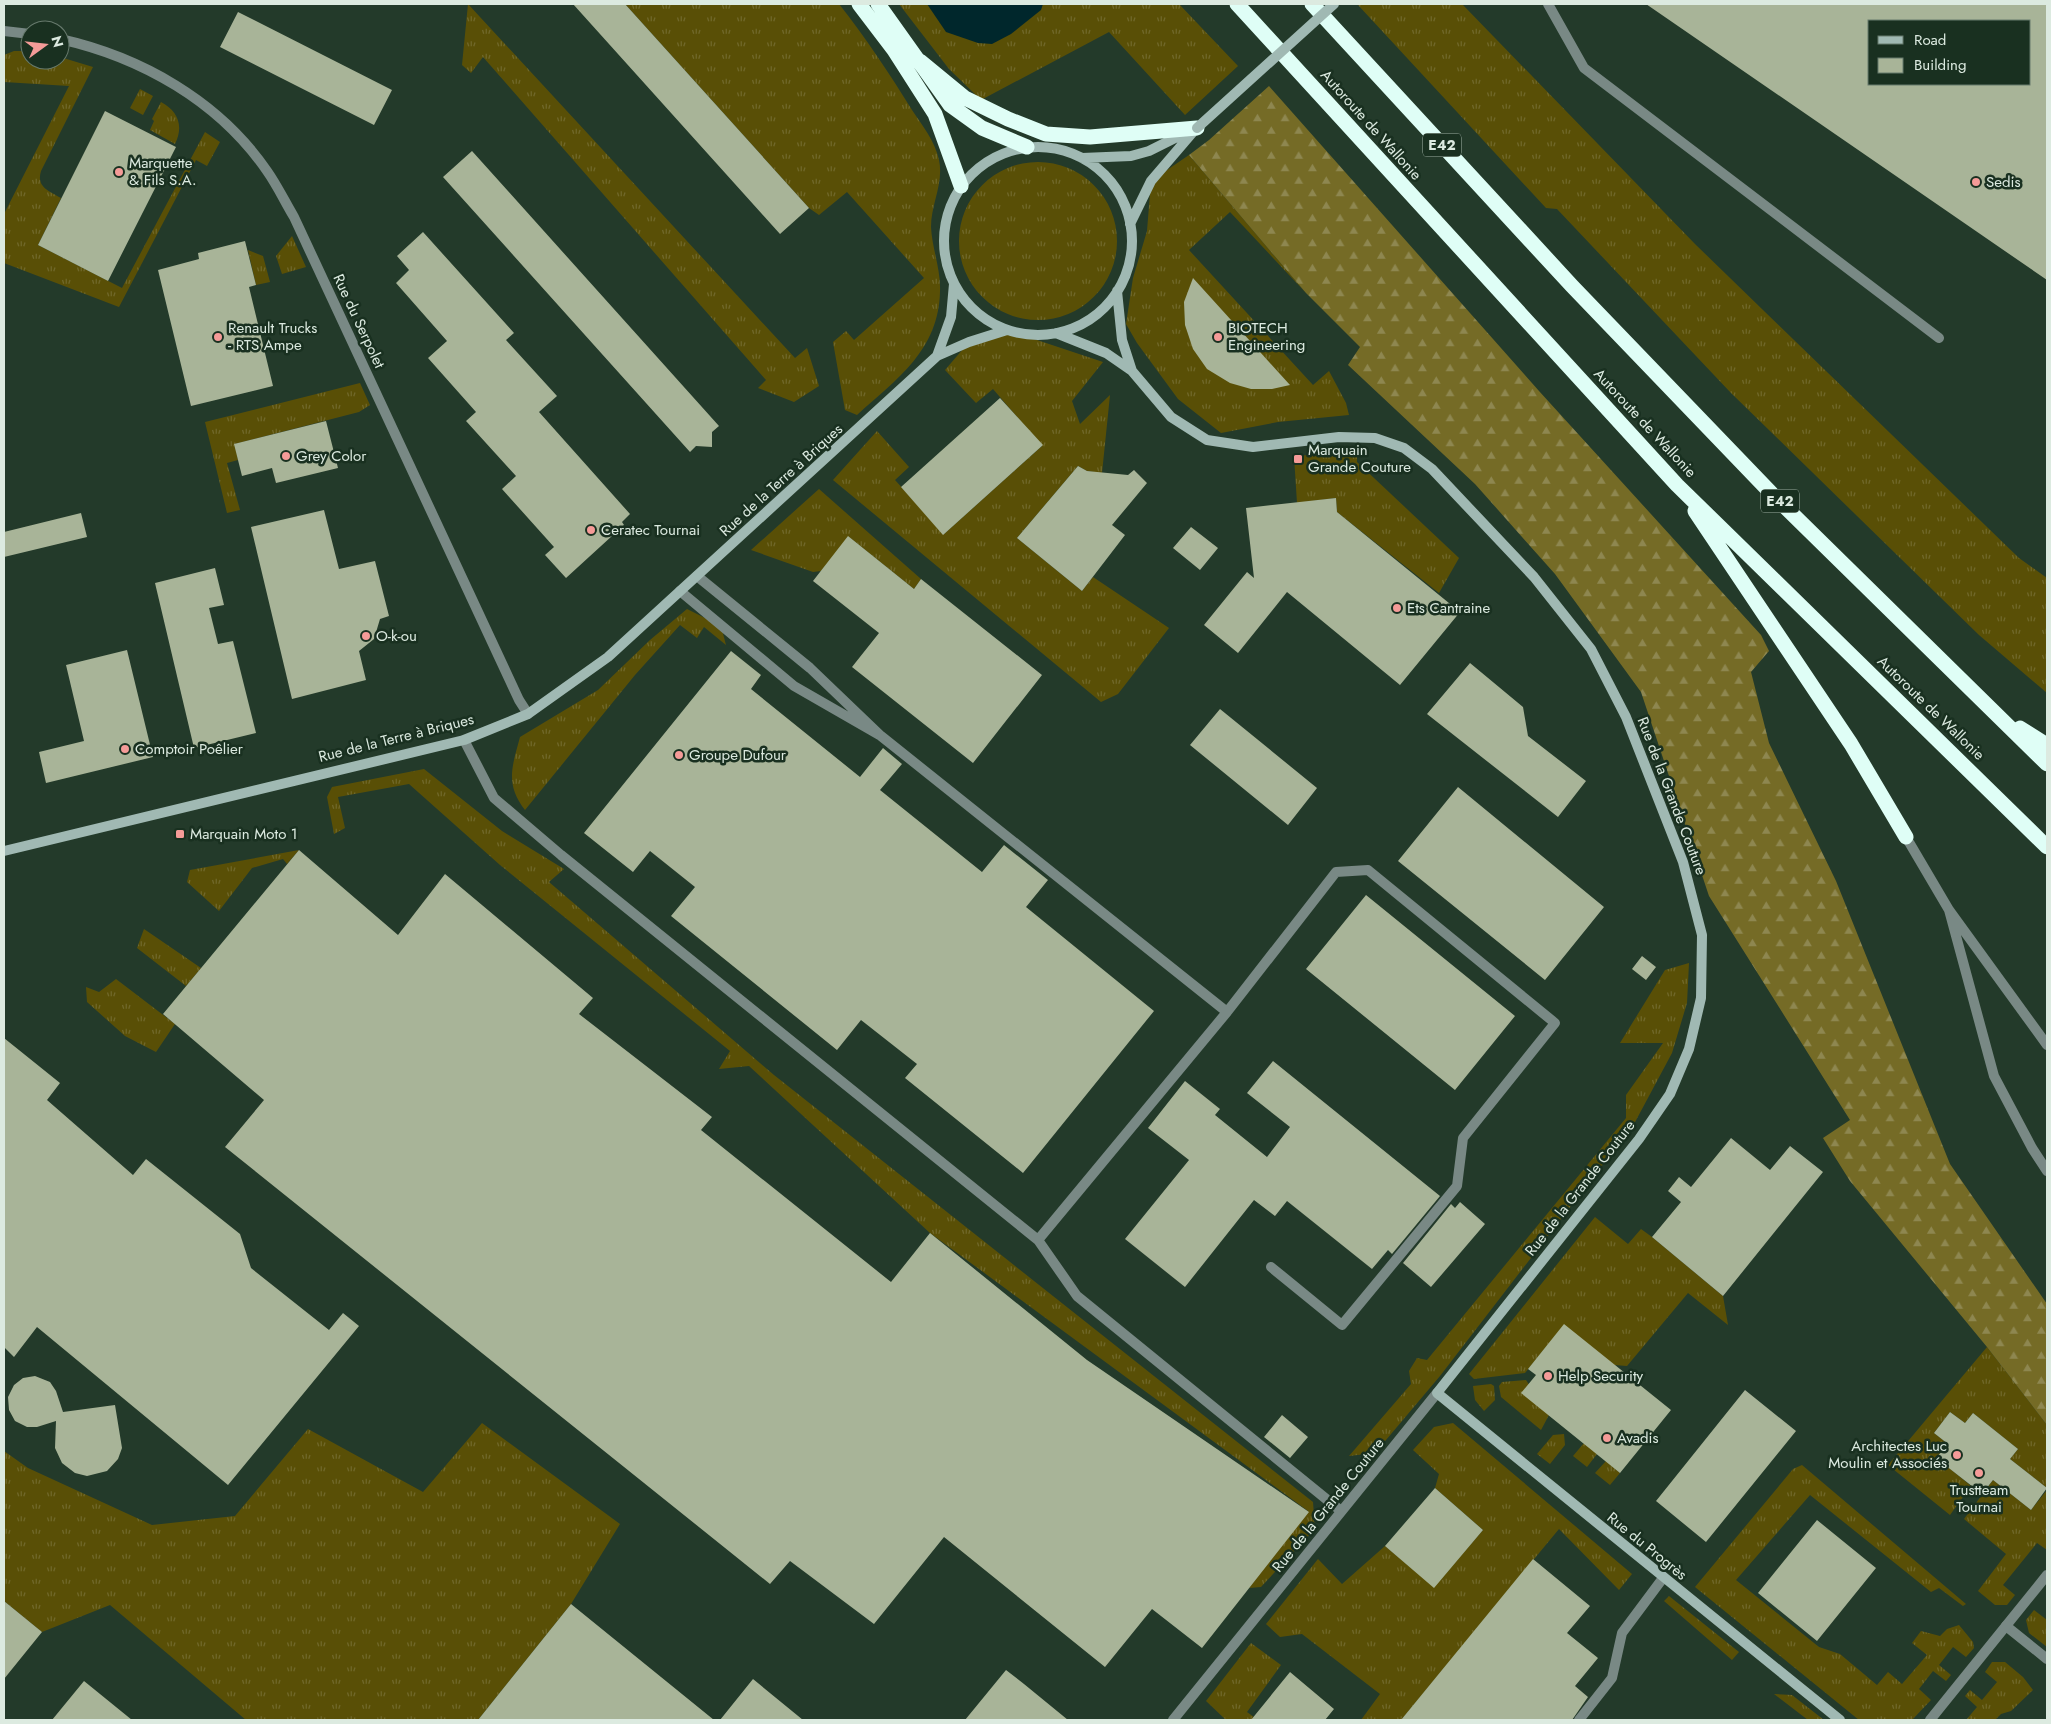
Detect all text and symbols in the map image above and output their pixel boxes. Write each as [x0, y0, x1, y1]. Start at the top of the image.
north arrow [20, 20, 70, 70]
legend [1868, 20, 2031, 85]
text: Road [1914, 29, 1946, 51]
text: N [46, 34, 69, 50]
text: Building [1914, 54, 1966, 76]
street label: Autoroute de Wallonie [1315, 65, 1427, 185]
road number: E42 [1423, 134, 1461, 156]
place label: Marquette & Fils S.A. [129, 152, 197, 191]
marker: Marquette & Fils S.A. [113, 166, 125, 178]
place label: Sedis [1986, 171, 2020, 193]
marker: Sedis [1970, 176, 1982, 188]
street label: Rue du Serpolet [327, 270, 391, 372]
place label: Renault Trucks - RTS Ampe [228, 317, 317, 356]
place label: BIOTECH Engineering [1228, 317, 1305, 356]
marker: Renault Trucks - RTS Ampe [212, 331, 224, 343]
marker: BIOTECH Engineering [1212, 331, 1224, 343]
street label: Autoroute de Wallonie [1589, 364, 1702, 483]
street label: Rue de la Terre à Briques [714, 419, 848, 541]
place label: Marquain Grande Couture [1308, 439, 1411, 478]
place label: Grey Color [296, 445, 367, 467]
marker: Grey Color [280, 450, 292, 462]
marker: Marquain Grande Couture [1292, 453, 1304, 465]
road number: E42 [1761, 490, 1799, 512]
place label: Ceratec Tournai [601, 519, 700, 541]
marker: Ceratec Tournai [585, 524, 597, 536]
place label: Ets Cantraine [1407, 597, 1490, 619]
marker: Ets Cantraine [1391, 602, 1403, 614]
place label: O-k-ou [376, 625, 417, 647]
marker: O-k-ou [360, 630, 372, 642]
street label: Autoroute de Wallonie [1872, 651, 1990, 765]
street label: Rue de la Terre à Briques [316, 708, 476, 768]
street label: Rue de la Grande Couture [1632, 714, 1712, 878]
place label: Comptoir Poêlier [135, 738, 244, 760]
marker: Comptoir Poêlier [119, 743, 131, 755]
place label: Groupe Dufour [689, 744, 787, 766]
marker: Groupe Dufour [673, 749, 685, 761]
place label: Marquain Moto 1 [190, 823, 298, 845]
marker: Marquain Moto 1 [174, 828, 186, 840]
street label: Rue de la Grande Couture [1520, 1115, 1640, 1261]
place label: Help Security [1558, 1365, 1644, 1387]
marker: Help Security [1542, 1370, 1554, 1382]
place label: Avadis [1617, 1427, 1658, 1449]
marker: Avadis [1601, 1432, 1613, 1444]
street label: Rue de la Grande Couture [1267, 1433, 1389, 1577]
place label: Architectes Luc Moulin et Associés [1828, 1435, 1947, 1474]
marker: Architectes Luc Moulin et Associés [1951, 1449, 1963, 1461]
marker: Trustteam Tournai [1973, 1467, 1985, 1479]
place label: Trustteam Tournai [1950, 1479, 2008, 1518]
street label: Rue du Progrès [1602, 1507, 1692, 1585]

